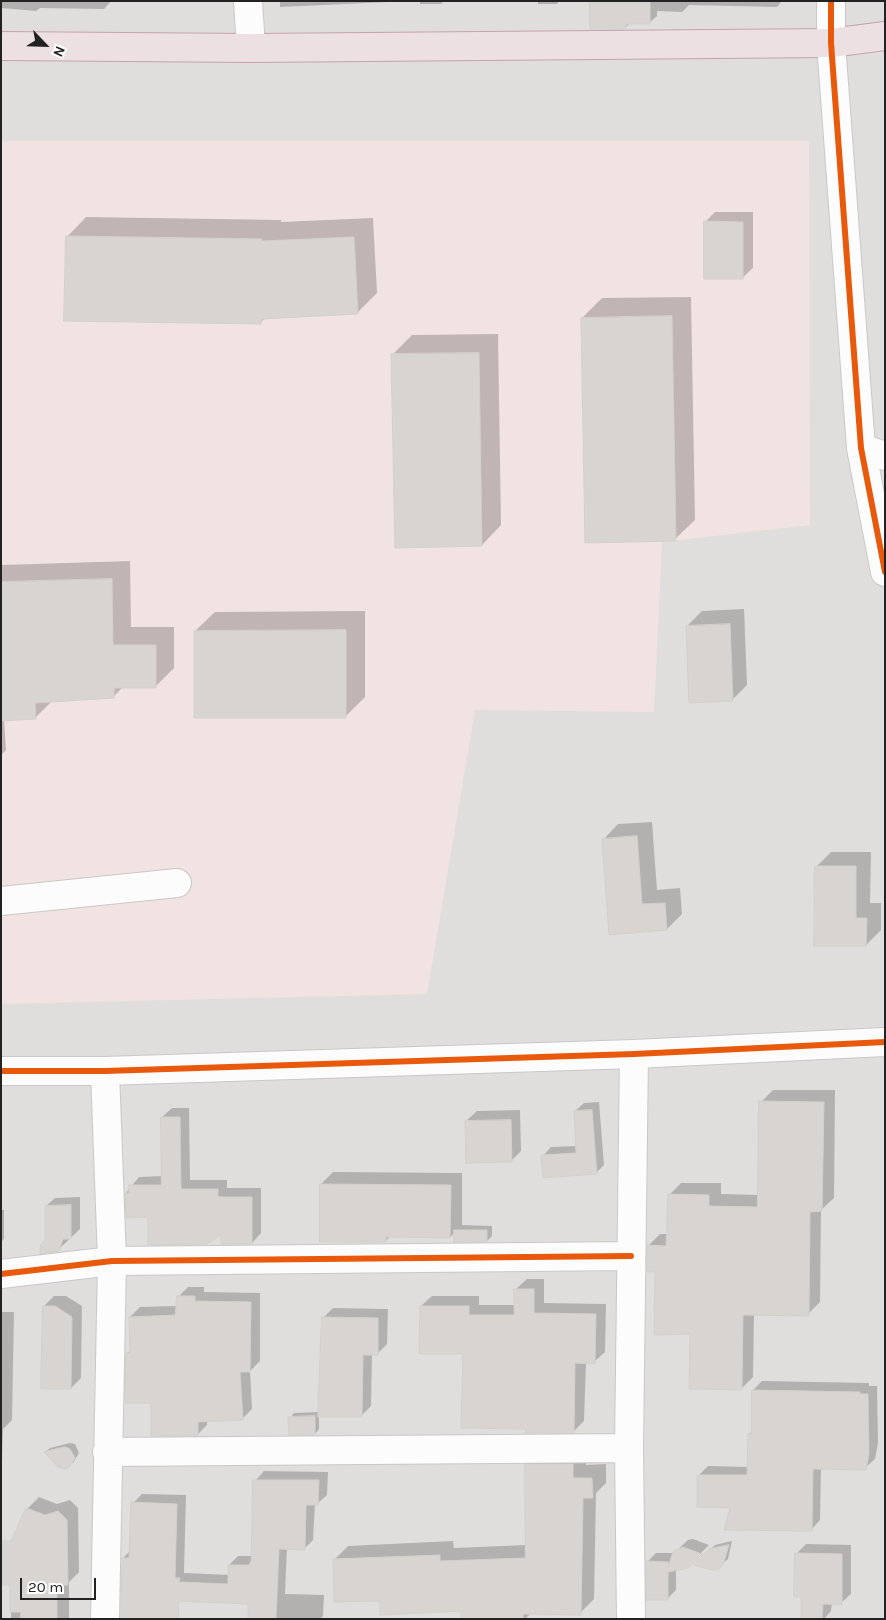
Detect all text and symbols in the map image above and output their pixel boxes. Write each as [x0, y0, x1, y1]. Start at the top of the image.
north arrow [20, 20, 70, 70]
text: N [49, 43, 69, 59]
scale bar [22, 1568, 99, 1600]
text: 20 m [28, 1578, 63, 1596]

